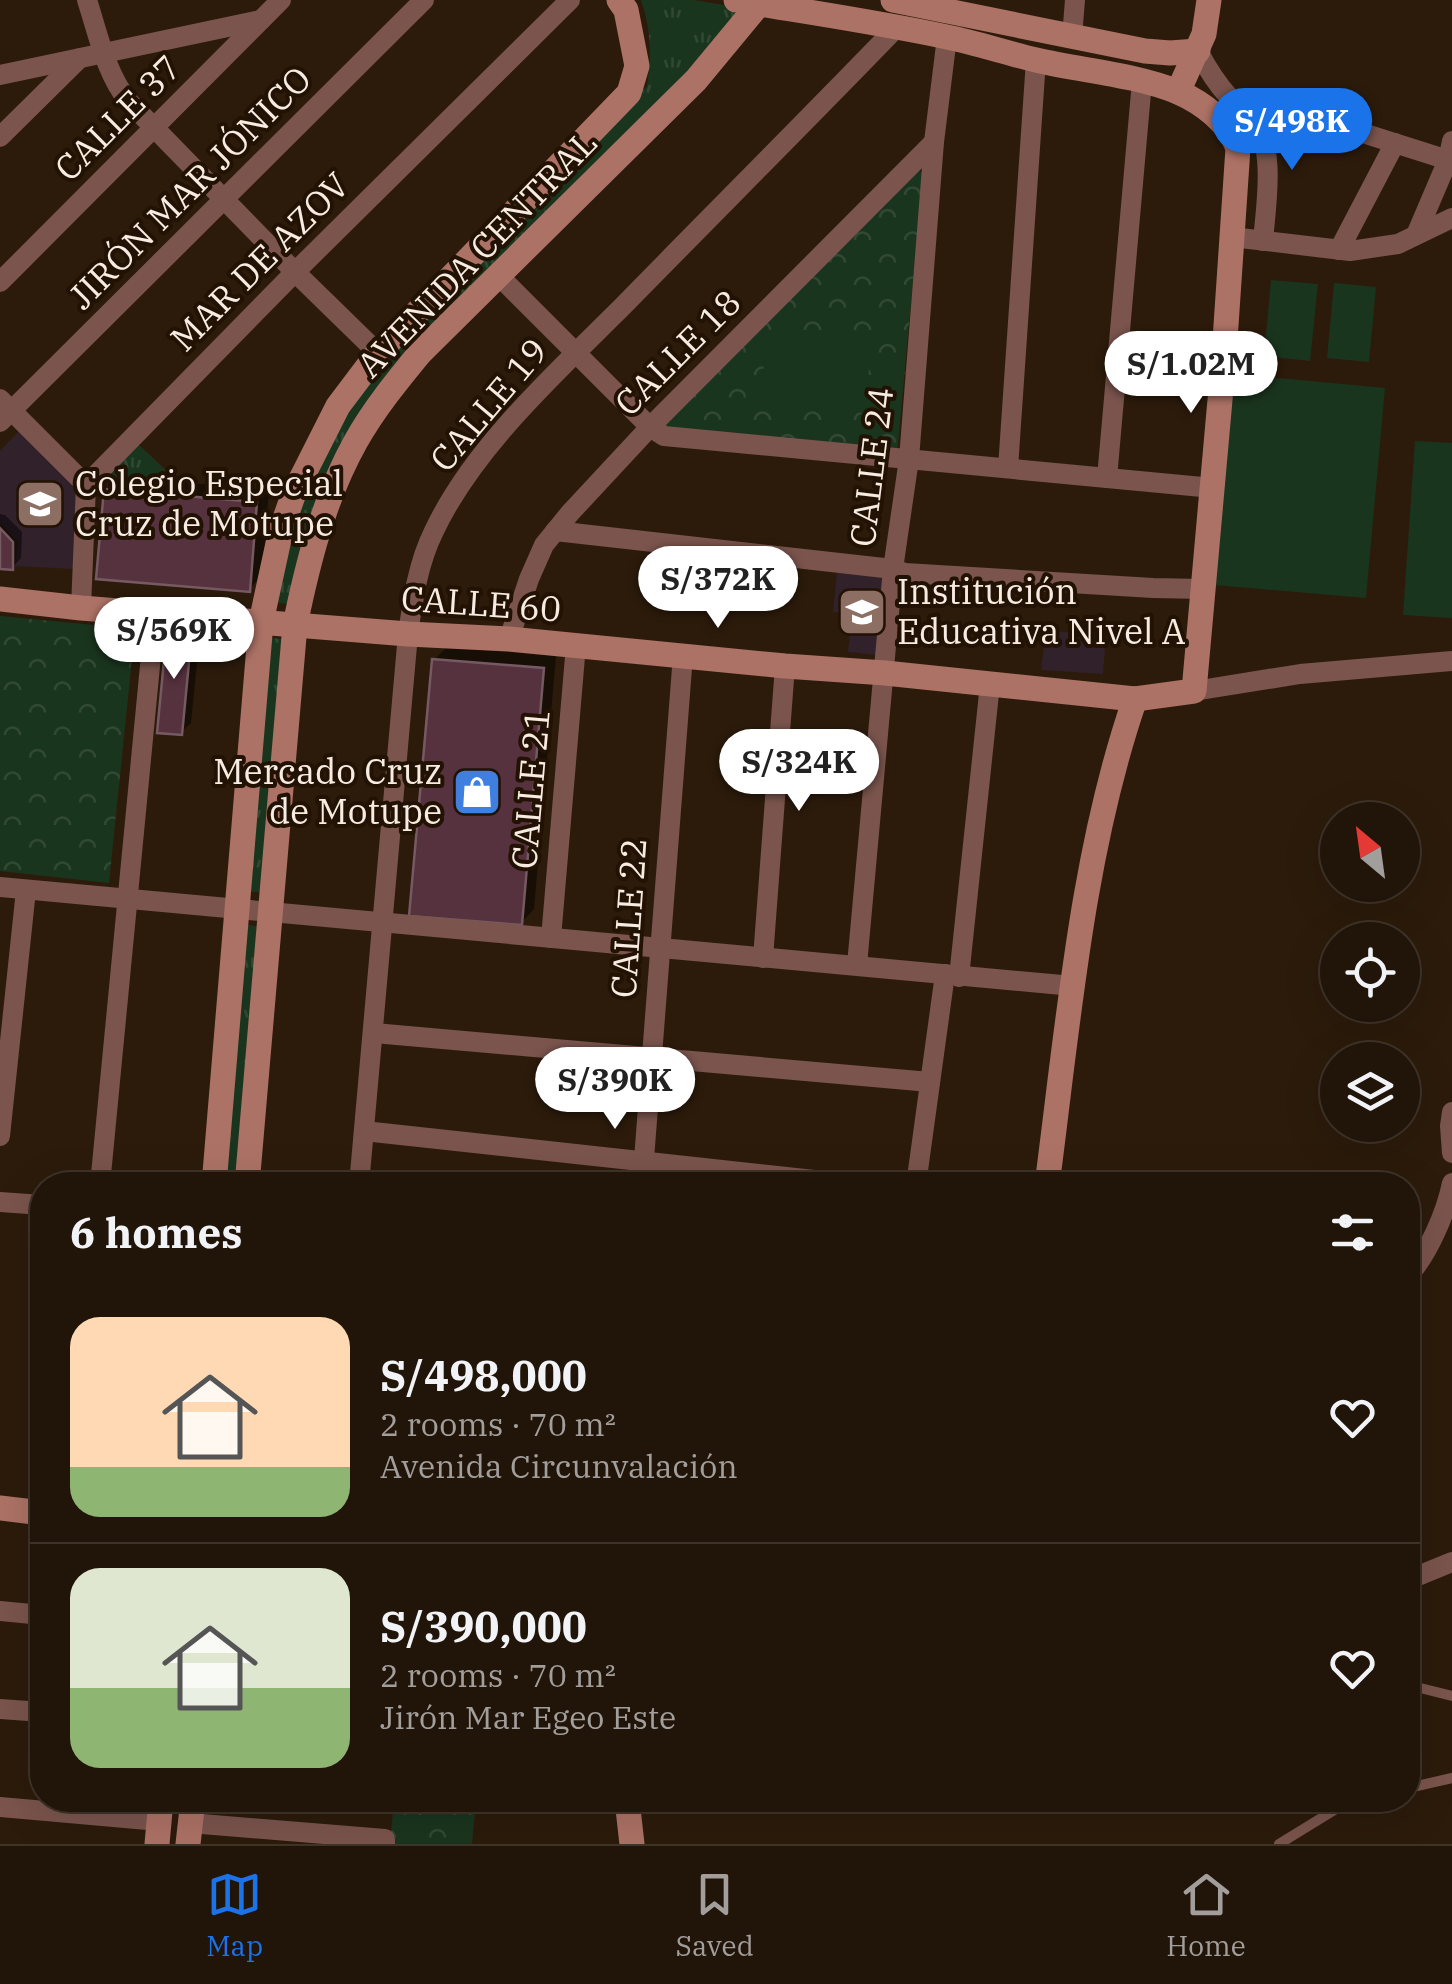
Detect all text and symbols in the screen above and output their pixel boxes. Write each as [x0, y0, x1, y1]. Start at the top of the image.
street label: CALLE 37 [44, 44, 190, 190]
street label: JIRÓN MAR JÓNICO [58, 56, 321, 319]
pin: S/498K [1211, 88, 1373, 173]
text: S/498K [1234, 99, 1350, 141]
street label: AVENIDA CENTRAL [346, 120, 606, 387]
street label: MAR DE AZOV [160, 162, 359, 361]
street label: CALLE 18 [604, 279, 750, 425]
street label: CALLE 19 [419, 328, 557, 481]
pin: S/1.02M [1099, 331, 1283, 416]
text: S/1.02M [1127, 342, 1255, 384]
street label: CALLE 24 [838, 385, 904, 549]
place label: Colegio Especial Cruz de Motupe [75, 460, 343, 546]
school or university icon: Colegio Especial Cruz de Motupe [14, 478, 66, 530]
pin: S/372K [637, 546, 799, 631]
text: S/372K [660, 557, 776, 599]
place label: Institución Educativa Nivel A [897, 568, 1186, 654]
street label: CALLE 60 [399, 574, 563, 632]
school or university icon: Institución Educativa Nivel A [836, 586, 888, 638]
pin: S/569K [93, 597, 255, 682]
text: S/569K [116, 608, 232, 650]
street label: CALLE 21 [500, 707, 560, 871]
pin: S/324K [718, 729, 880, 814]
text: S/324K [741, 740, 857, 782]
place label: Mercado Cruz de Motupe [213, 748, 442, 834]
shop icon: Mercado Cruz de Motupe [451, 766, 503, 818]
north arrow [1320, 802, 1420, 902]
map controls [1320, 802, 1420, 1142]
street label: CALLE 22 [599, 836, 657, 1000]
button: locate [1320, 922, 1420, 1022]
button: layers [1320, 1042, 1420, 1142]
pin: S/390K [534, 1047, 696, 1132]
text: S/390K [557, 1058, 673, 1100]
text: 6 homes [70, 1205, 243, 1260]
icon: filters [1325, 1205, 1380, 1260]
text: S/498,000 [380, 1348, 587, 1403]
icon: home [150, 1357, 270, 1477]
icon: heart [1325, 1390, 1380, 1445]
text: 2 rooms · 70 m² [380, 1403, 616, 1445]
text: Avenida Circunvalación [380, 1445, 738, 1487]
text: S/390,000 [380, 1599, 587, 1654]
icon: home [150, 1608, 270, 1728]
icon: heart [1325, 1641, 1380, 1696]
text: 2 rooms · 70 m² [380, 1654, 616, 1696]
text: Jirón Mar Egeo Este [380, 1696, 676, 1738]
tab: Map [206, 1867, 263, 1964]
tab: Saved [675, 1867, 754, 1964]
tab: Home [1166, 1867, 1246, 1964]

